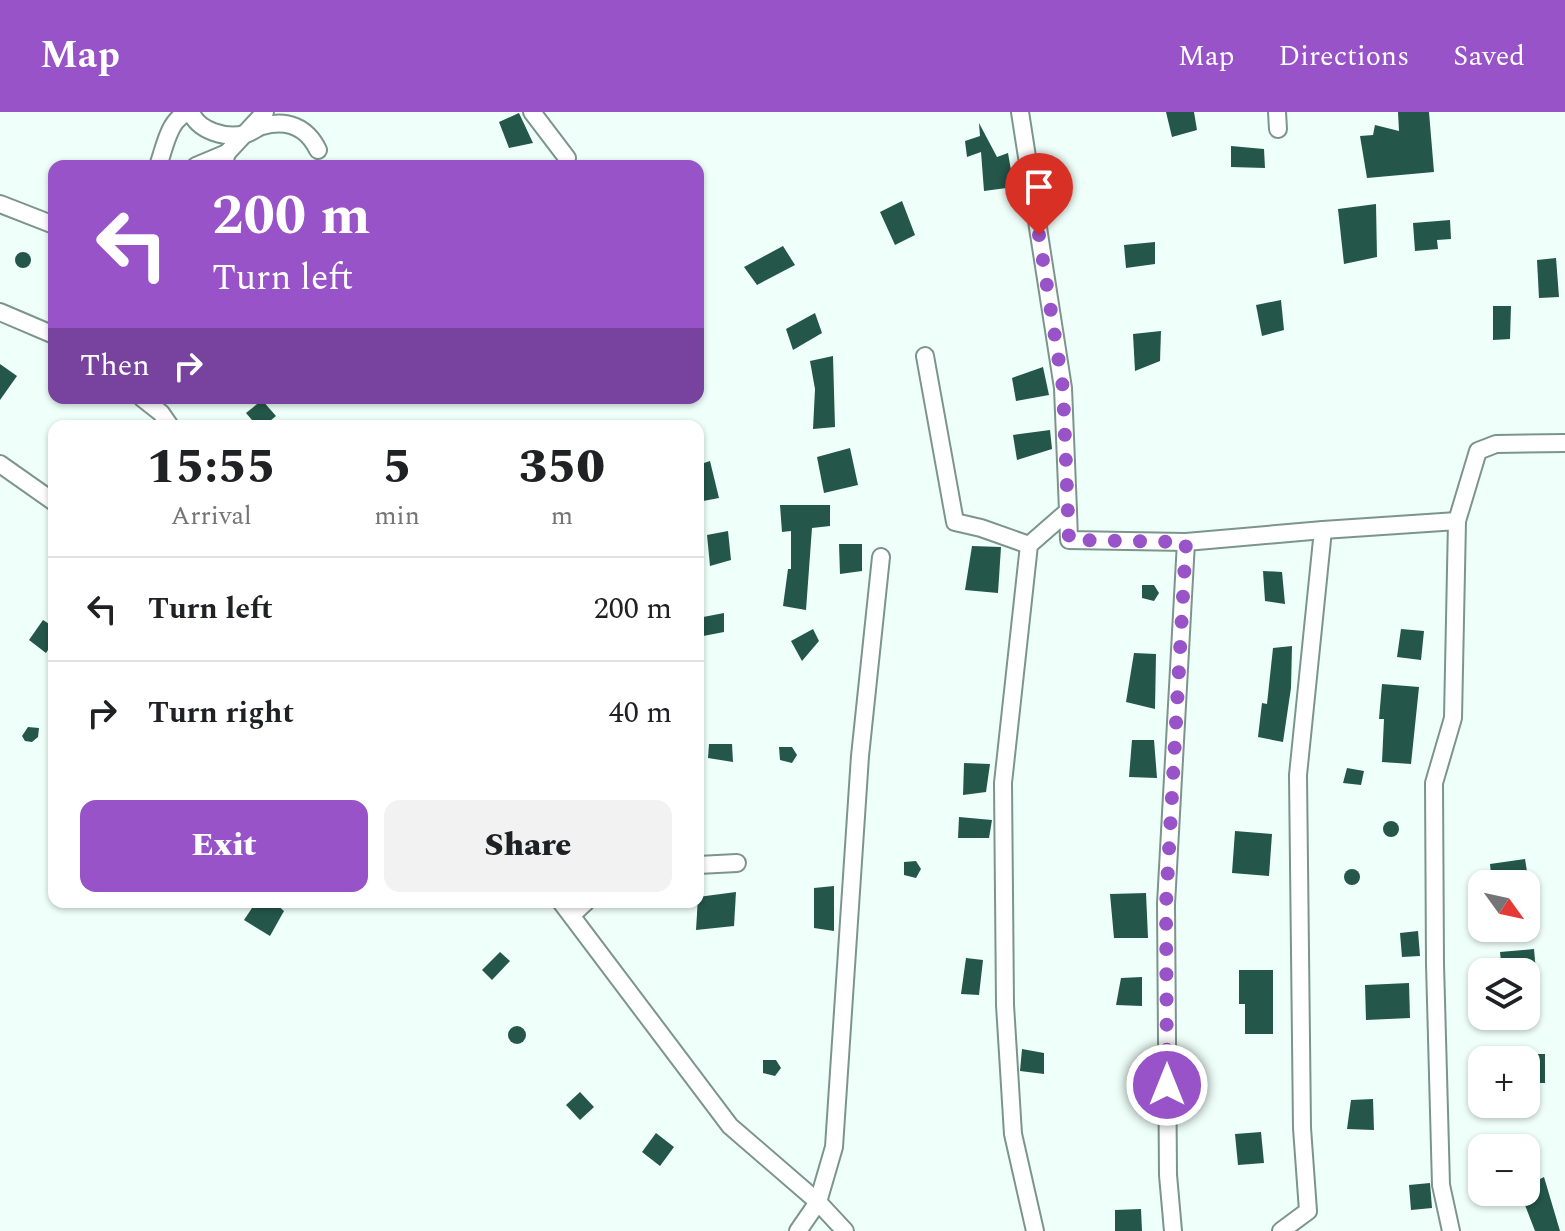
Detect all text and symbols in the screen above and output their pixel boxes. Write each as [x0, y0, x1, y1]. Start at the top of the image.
text: Map [40, 27, 120, 85]
text: Map [1178, 35, 1235, 78]
text: Directions [1279, 35, 1409, 78]
text: Saved [1453, 35, 1525, 78]
pin [1005, 153, 1073, 235]
icon: arrive [1017, 165, 1061, 209]
text: 200 m [212, 174, 371, 259]
icon: left [80, 192, 184, 296]
text: Turn left [212, 251, 353, 306]
text: Then [80, 343, 150, 389]
icon: right [166, 344, 210, 388]
text: 15:55 [147, 431, 276, 504]
text: 5 [383, 431, 412, 504]
text: 350 [519, 431, 605, 504]
text: Arrival [171, 496, 252, 536]
text: min [374, 496, 420, 536]
text: m [551, 496, 573, 536]
text: Turn left [148, 586, 273, 632]
text: 200 m [594, 586, 672, 632]
icon: left [80, 587, 124, 631]
text: Turn right [148, 690, 294, 736]
text: 40 m [609, 690, 672, 736]
icon: right [80, 691, 124, 735]
button: Exit [80, 800, 368, 892]
button: Share [384, 800, 672, 892]
north arrow [1468, 870, 1540, 942]
map controls [1468, 870, 1540, 1206]
button: layers [1468, 958, 1540, 1030]
position arrow [1125, 1043, 1209, 1127]
button: + [1468, 1046, 1540, 1118]
button: − [1468, 1134, 1540, 1206]

